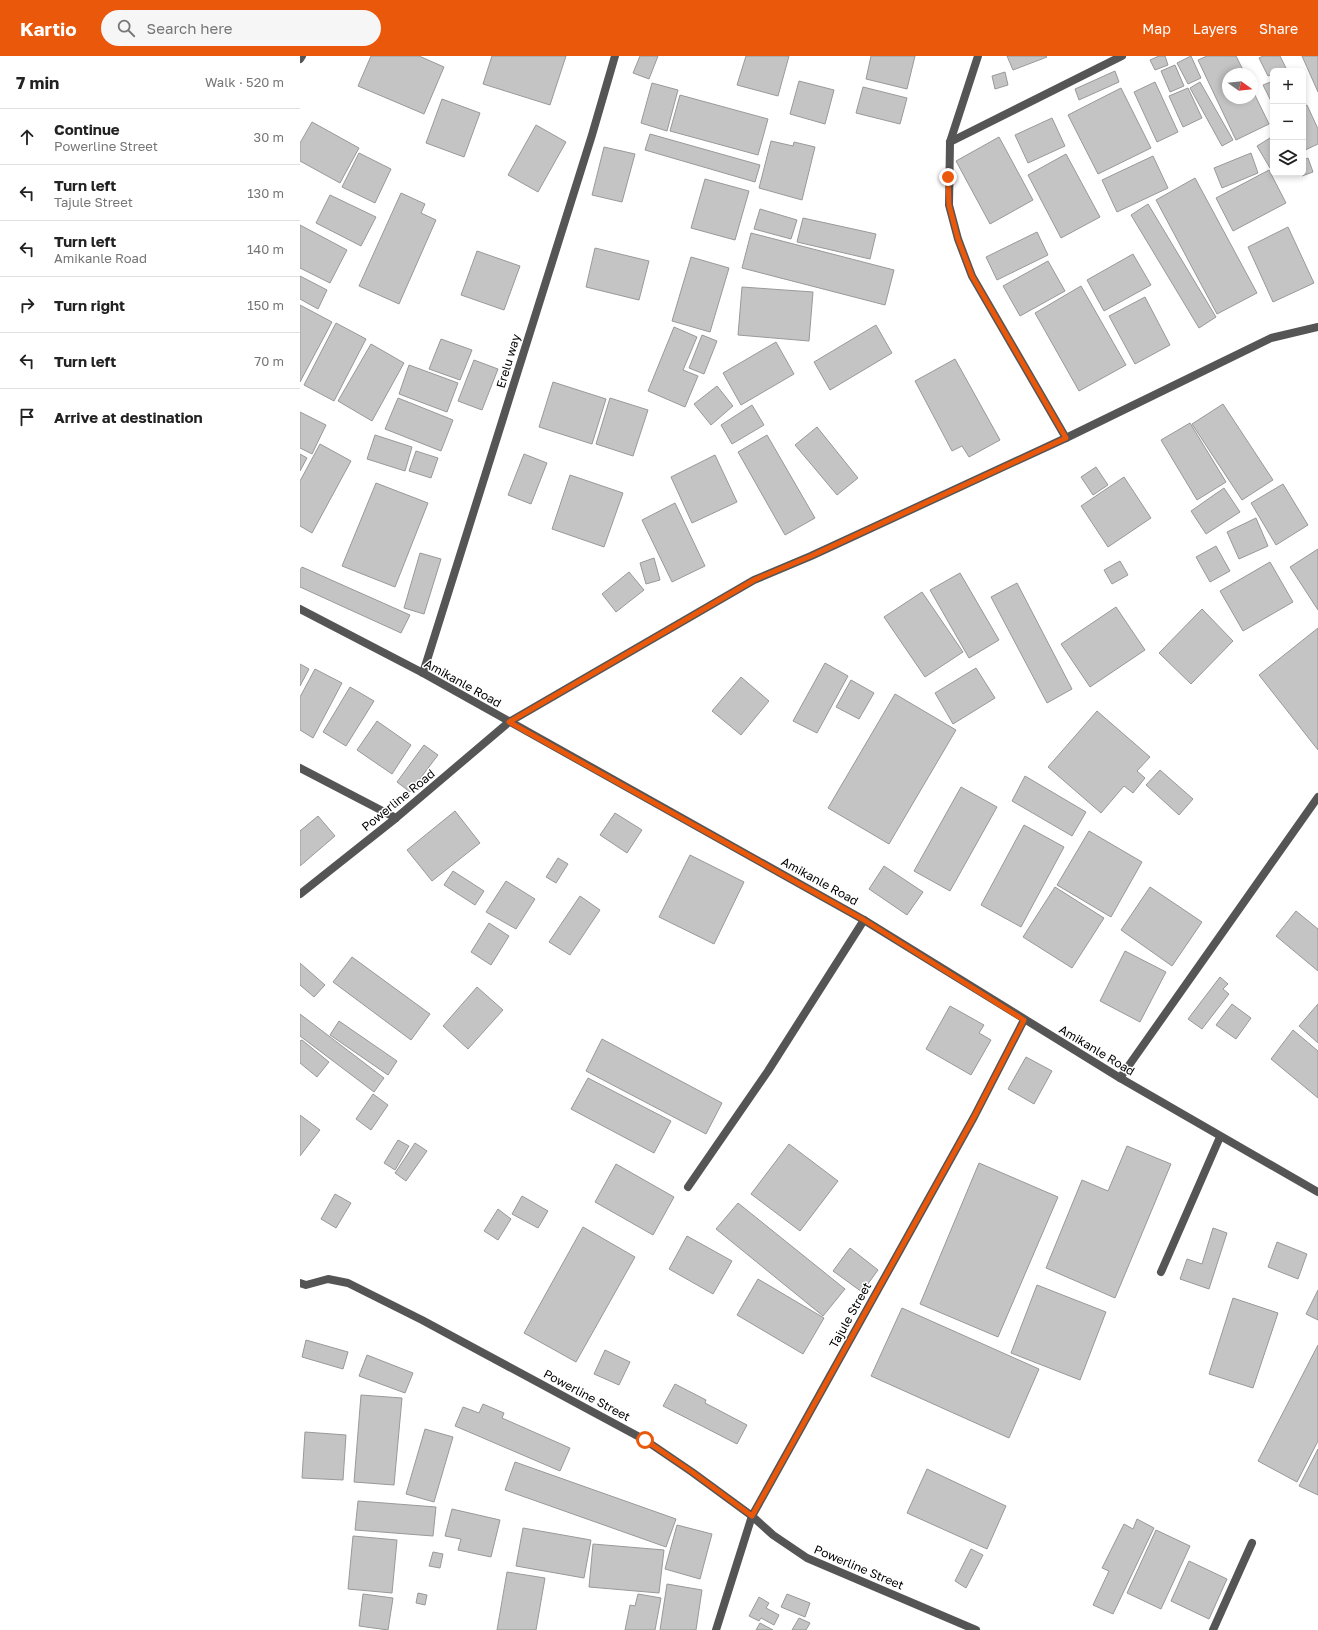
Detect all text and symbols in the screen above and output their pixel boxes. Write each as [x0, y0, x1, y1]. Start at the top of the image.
search box [101, 10, 381, 46]
text: Kartio [20, 17, 77, 40]
icon: search [115, 17, 137, 39]
text: Search here [147, 19, 233, 37]
text: Map [1142, 20, 1171, 37]
text: Layers [1193, 20, 1237, 37]
text: Share [1259, 20, 1298, 37]
north arrow [1222, 68, 1258, 104]
map controls [1270, 68, 1306, 176]
button: + [1270, 68, 1306, 104]
text: 7 min [16, 72, 59, 93]
text: Walk · 520 m [205, 74, 284, 90]
button: − [1270, 104, 1306, 140]
text: Continue [54, 120, 120, 138]
icon: ahead [16, 126, 38, 148]
text: 30 m [254, 129, 284, 145]
text: Powerline Street [54, 138, 158, 154]
button: layers [1270, 140, 1306, 176]
route end [939, 168, 957, 186]
text: Turn left [54, 176, 116, 194]
icon: left [16, 182, 38, 204]
text: 130 m [247, 185, 284, 201]
text: Tajule Street [54, 194, 133, 210]
text: Turn left [54, 232, 116, 250]
icon: left [16, 238, 38, 260]
text: 140 m [247, 241, 284, 257]
text: Amikanle Road [54, 250, 147, 266]
icon: right [16, 294, 38, 316]
text: Turn right [54, 296, 125, 314]
text: 150 m [247, 297, 284, 313]
street label: Erelu way [493, 332, 523, 390]
icon: left [16, 350, 38, 372]
text: Turn left [54, 352, 116, 370]
text: 70 m [254, 353, 284, 369]
icon: arrive [16, 406, 38, 428]
text: Arrive at destination [54, 408, 203, 426]
street label: Amikanle Road [422, 656, 504, 710]
street label: Powerline Road [358, 766, 438, 834]
street label: Amikanle Road [779, 854, 861, 908]
street label: Amikanle Road [1056, 1021, 1138, 1079]
street label: Tajule Street [826, 1279, 874, 1350]
street label: Powerline Street [541, 1366, 633, 1424]
route start [636, 1431, 654, 1449]
street label: Powerline Street [812, 1541, 906, 1593]

